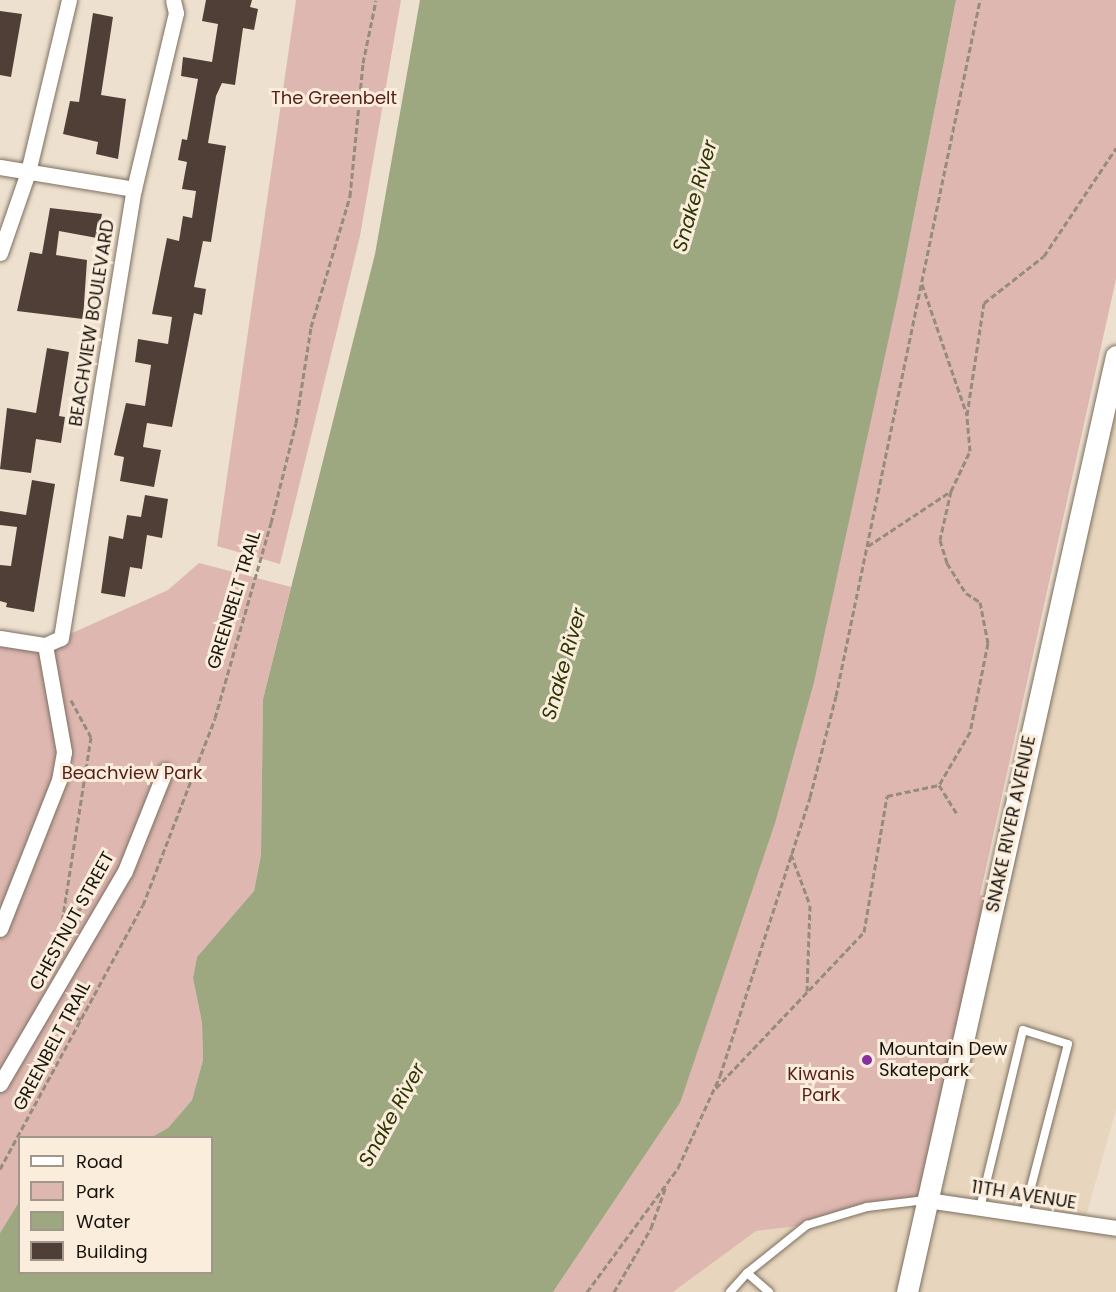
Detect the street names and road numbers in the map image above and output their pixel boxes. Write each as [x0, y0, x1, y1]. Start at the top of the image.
street label: BEACHVIEW BOULEVARD [65, 218, 119, 428]
street label: GREENBELT TRAIL [203, 528, 265, 672]
street label: SNAKE RIVER AVENUE [982, 734, 1040, 914]
street label: CHESTNUT STREET [25, 848, 119, 994]
street label: GREENBELT TRAIL [9, 978, 95, 1114]
street label: 11TH AVENUE [970, 1176, 1078, 1214]

